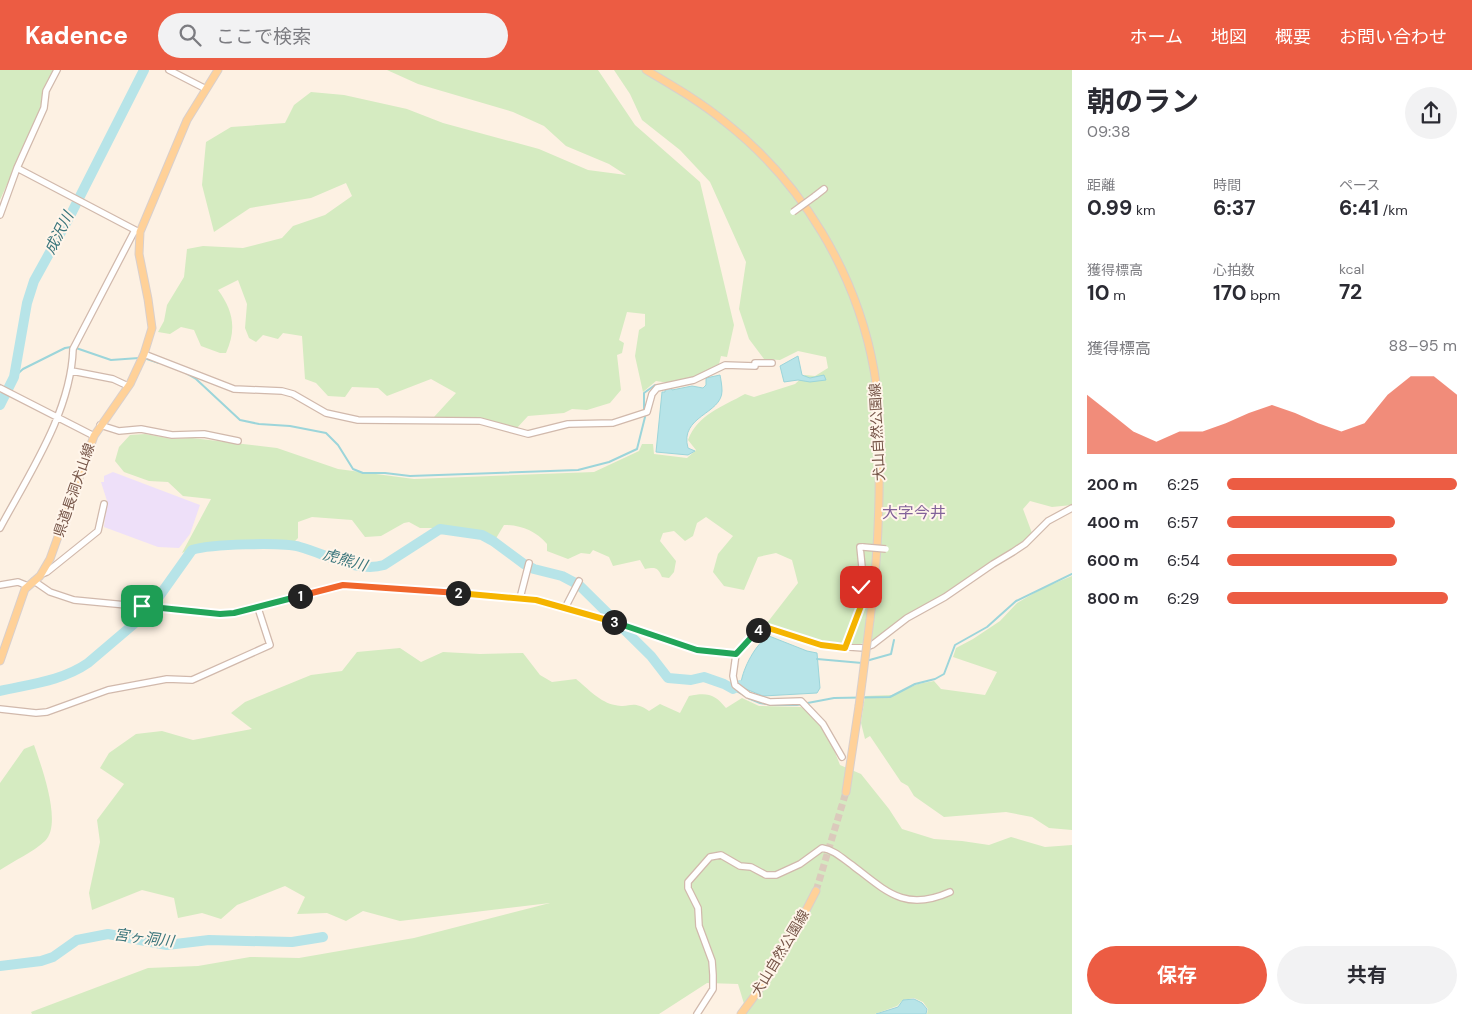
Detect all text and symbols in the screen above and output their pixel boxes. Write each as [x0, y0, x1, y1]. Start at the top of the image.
search box [158, 13, 508, 58]
text: Kadence [25, 20, 128, 51]
icon: search [176, 21, 204, 49]
text: ここで検索 [216, 24, 311, 49]
text: ホーム [1130, 25, 1183, 49]
text: 地図 [1211, 25, 1247, 49]
text: 概要 [1275, 25, 1311, 49]
text: お問い合わせ [1339, 25, 1447, 49]
text: 朝のラン [1087, 83, 1199, 120]
button: share [1405, 87, 1457, 139]
text: 09:38 [1087, 121, 1130, 142]
text: 距離 [1087, 176, 1115, 194]
text: 時間 [1213, 176, 1241, 194]
text: ペース [1339, 176, 1380, 194]
text: 0.99 [1087, 194, 1132, 222]
text: 6:37 [1213, 194, 1255, 222]
text: 6:41 [1339, 194, 1379, 222]
text: km [1132, 201, 1156, 219]
text: /km [1379, 201, 1408, 219]
water label: 成沢川 [40, 207, 79, 258]
text: kcal [1339, 260, 1364, 278]
text: 獲得標高 [1087, 261, 1143, 279]
text: 心拍数 [1213, 261, 1255, 279]
text: 72 [1339, 278, 1362, 306]
text: 10 [1087, 279, 1109, 307]
text: 170 [1213, 279, 1247, 307]
text: m [1109, 286, 1126, 304]
text: bpm [1247, 286, 1280, 304]
text: 88–95 m [1389, 335, 1457, 356]
text: 獲得標高 [1087, 338, 1151, 359]
street label: 犬山自然公園線 [865, 383, 889, 481]
street label: 県道長洞犬山線 [50, 441, 98, 539]
text: 200 m [1087, 474, 1138, 495]
text: 6:25 [1167, 474, 1199, 495]
district label: 大字今井 [882, 502, 946, 523]
text: 400 m [1087, 512, 1139, 533]
text: 6:57 [1167, 512, 1198, 533]
water label: 虎熊川 [321, 544, 371, 576]
text: 600 m [1087, 550, 1139, 571]
text: 6:54 [1167, 550, 1200, 571]
pin [840, 566, 882, 608]
icon: check [847, 573, 875, 601]
pin: 2 [446, 580, 470, 606]
pin: 1 [288, 584, 312, 608]
text: 2 [454, 584, 463, 602]
pin [121, 585, 163, 627]
text: 1 [298, 587, 303, 605]
text: 800 m [1087, 588, 1138, 609]
text: 6:29 [1167, 588, 1199, 609]
icon: arrive [128, 592, 156, 620]
pin: 3 [602, 610, 626, 634]
text: 3 [610, 613, 619, 631]
pin: 4 [746, 618, 770, 642]
text: 4 [754, 621, 763, 639]
street label: 犬山自然公園線 [747, 906, 813, 1000]
water label: 宮ヶ洞川 [113, 924, 177, 952]
button: 保存 [1087, 946, 1267, 1004]
button: 共有 [1277, 946, 1457, 1004]

